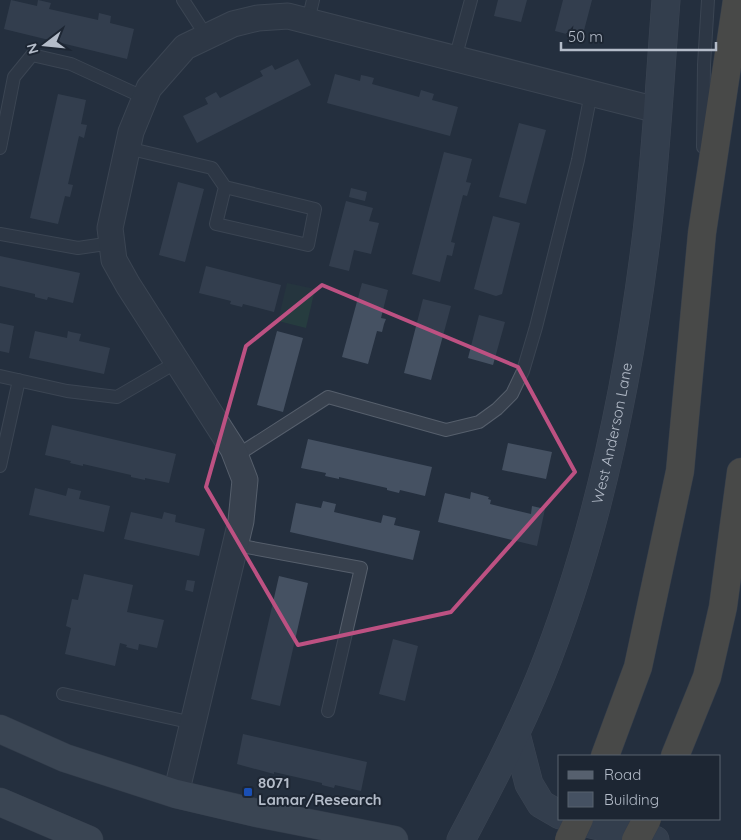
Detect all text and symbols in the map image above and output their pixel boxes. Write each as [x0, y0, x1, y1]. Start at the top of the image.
north arrow [20, 20, 70, 70]
scale bar [561, 20, 716, 52]
text: 50 m [568, 27, 603, 46]
text: N [22, 41, 43, 56]
street label: West Anderson Lane [587, 361, 636, 506]
legend [558, 755, 721, 820]
text: Road [604, 765, 641, 784]
place label: 8071 Lamar/Research [258, 773, 382, 809]
marker: 8071 Lamar/Research [242, 786, 254, 798]
text: Building [604, 790, 659, 809]

